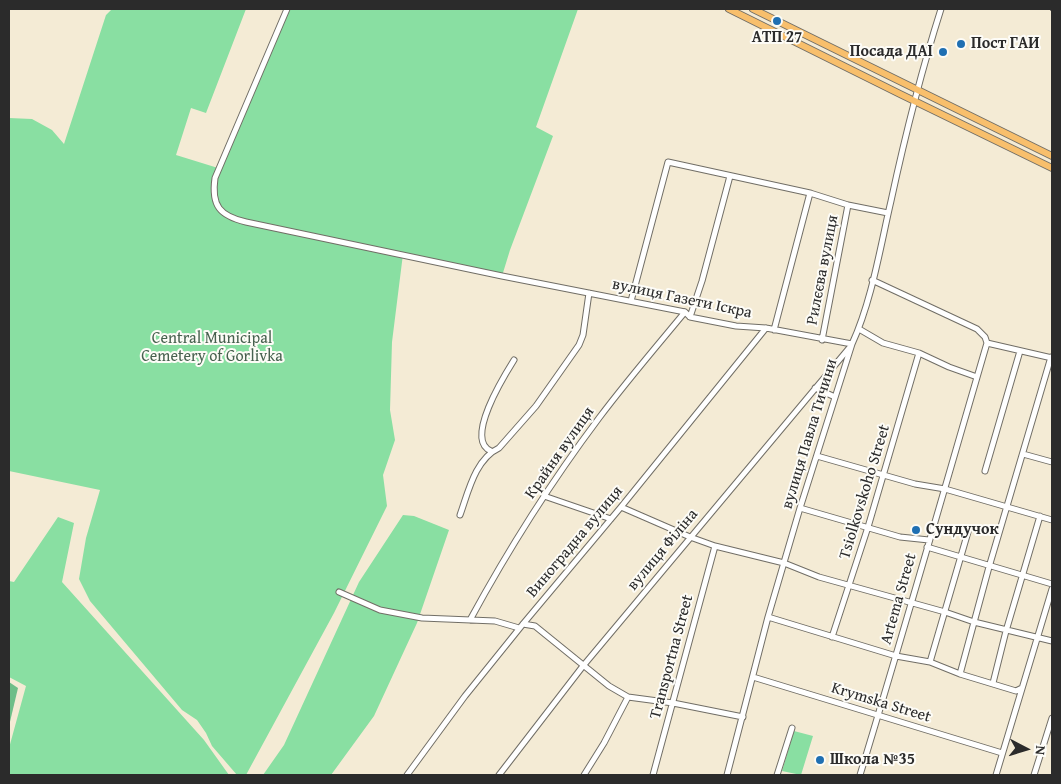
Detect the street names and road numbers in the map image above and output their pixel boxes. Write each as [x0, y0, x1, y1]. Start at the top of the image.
street label: Рилєєва вулиця [803, 213, 843, 327]
street label: вулиця Газети Іскра [610, 275, 754, 323]
street label: вулиця Павла Тичини [778, 357, 842, 511]
street label: Крайня вулиця [521, 403, 599, 503]
street label: Tsiolkovskoho Street [835, 422, 895, 562]
street label: Виноградна вулиця [523, 482, 627, 602]
street label: вулиця Філіна [623, 505, 703, 595]
street label: Artema Street [877, 551, 921, 647]
street label: Transportna Street [646, 593, 698, 721]
street label: Krymska Street [829, 679, 933, 727]

